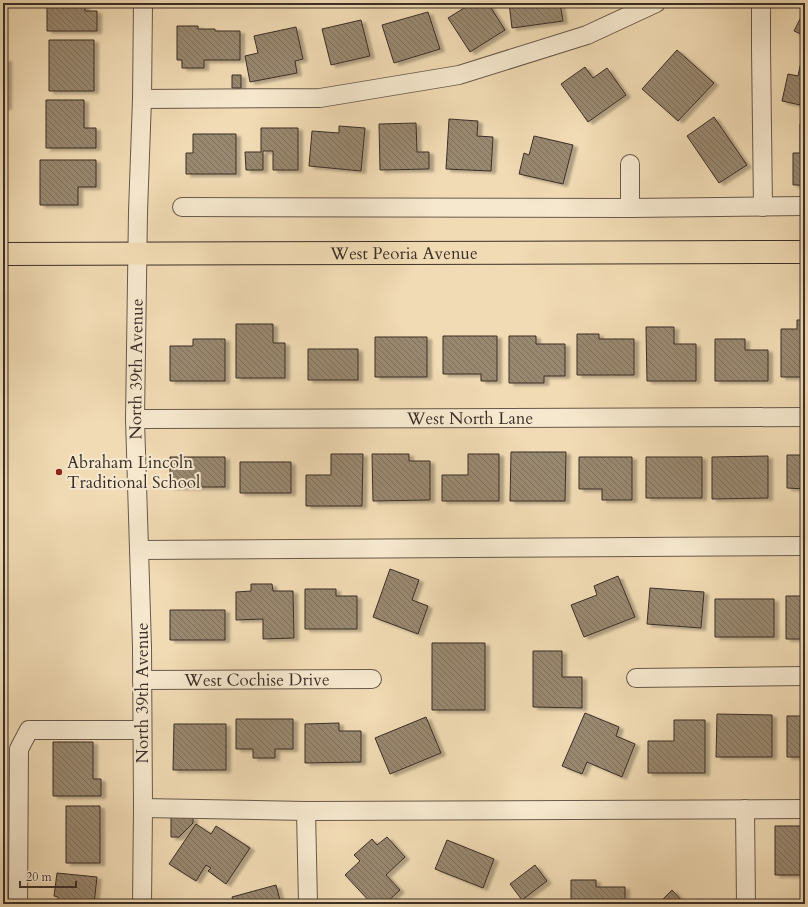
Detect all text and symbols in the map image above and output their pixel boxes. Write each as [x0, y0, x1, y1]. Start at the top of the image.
street label: West Peoria Avenue [329, 242, 478, 265]
street label: North 39th Avenue [124, 298, 149, 440]
street label: West North Lane [406, 407, 533, 430]
place label: Abraham Lincoln Traditional School [67, 451, 201, 494]
marker: Abraham Lincoln Traditional School [54, 467, 64, 477]
street label: North 39th Avenue [131, 623, 154, 763]
street label: West Cochise Drive [183, 668, 330, 692]
scale bar [20, 863, 76, 889]
text: 20 m [26, 869, 53, 885]

